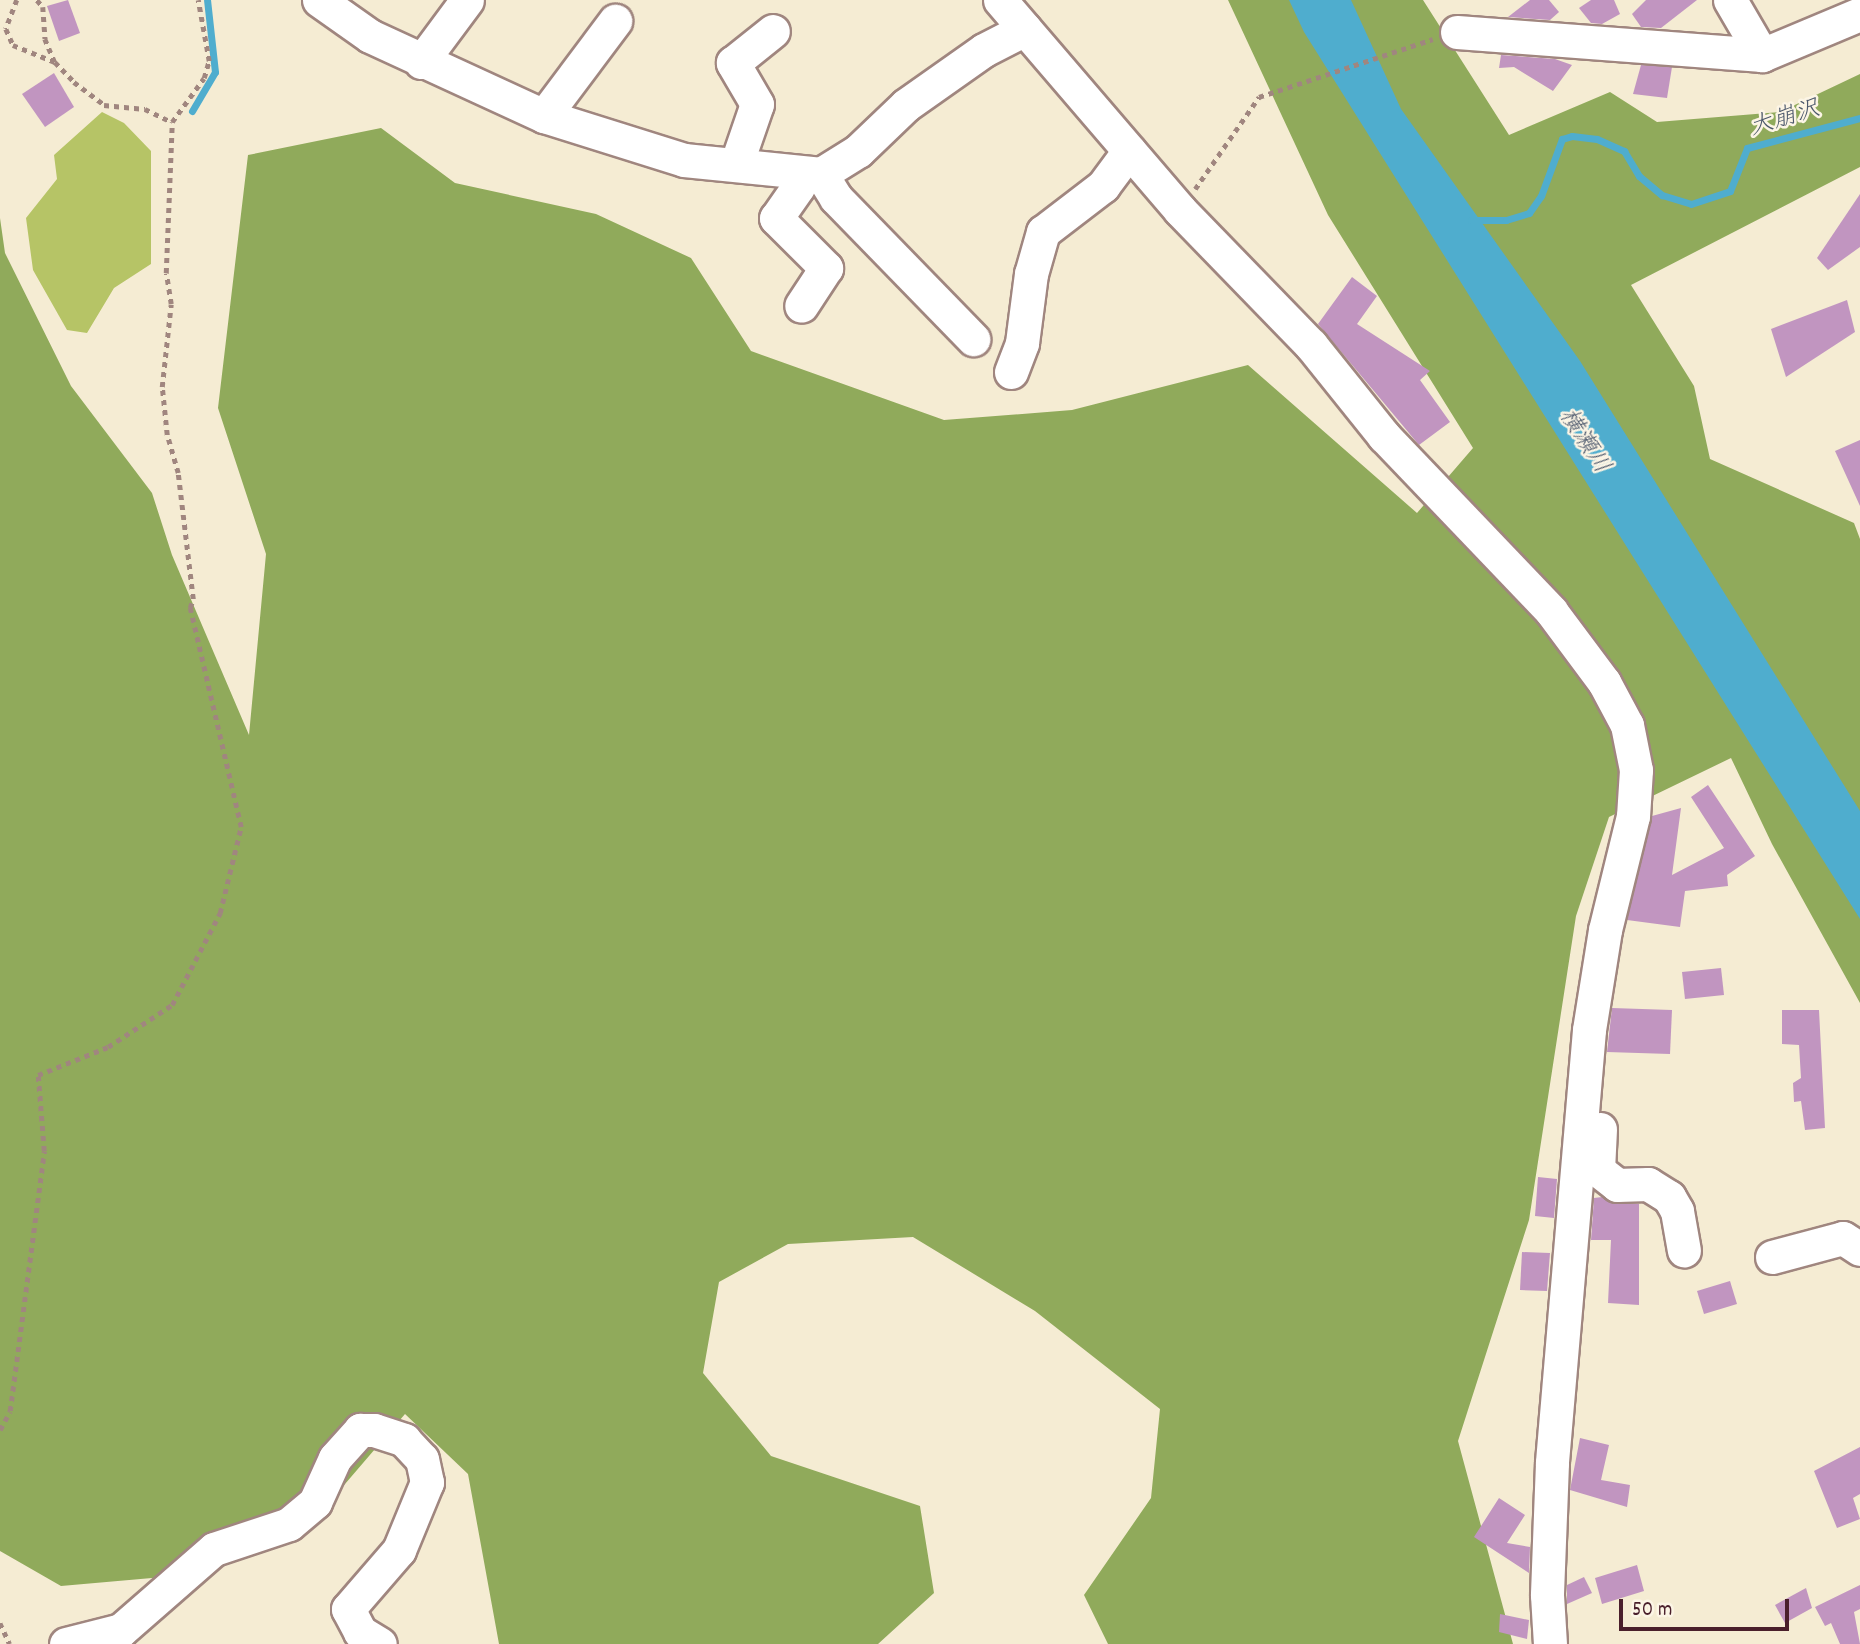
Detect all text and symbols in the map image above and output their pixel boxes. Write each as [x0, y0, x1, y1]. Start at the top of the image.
water label: 大崩沢 [1746, 96, 1824, 144]
water label: 横瀬川 [1551, 404, 1615, 480]
scale bar [1622, 1584, 1792, 1628]
text: 50 m [1632, 1596, 1672, 1626]

